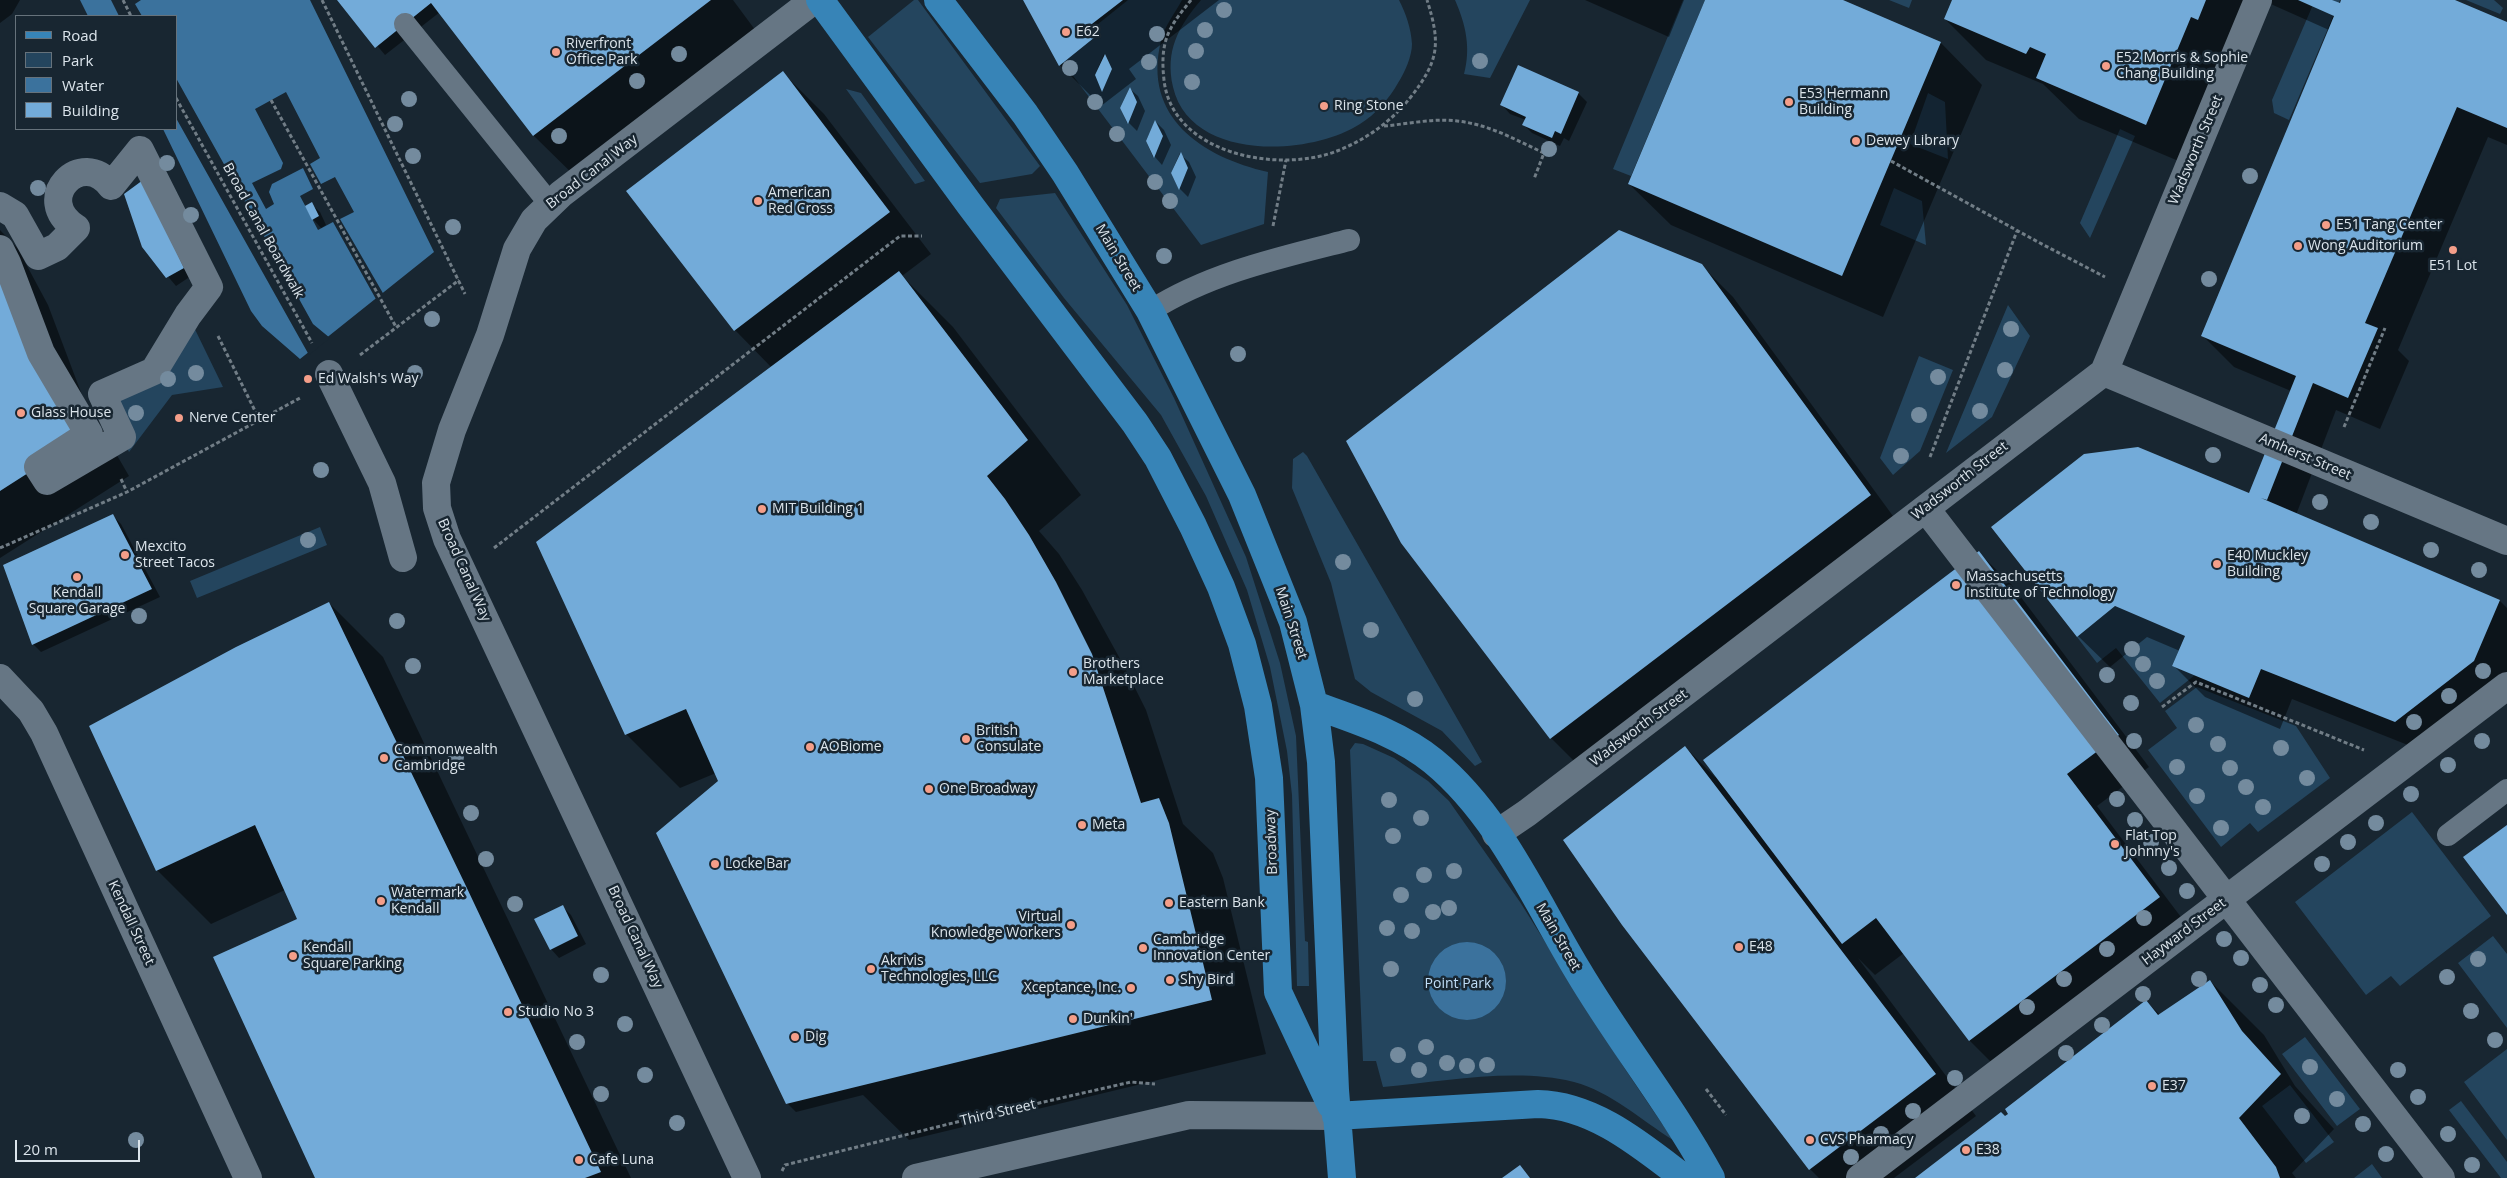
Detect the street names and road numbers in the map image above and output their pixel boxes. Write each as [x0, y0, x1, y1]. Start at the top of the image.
street label: Wadsworth Street [2165, 93, 2227, 207]
street label: Broad Canal Way [543, 131, 641, 213]
street label: Broad Canal Boardwalk [219, 160, 307, 302]
street label: Main Street [1091, 221, 1145, 295]
street label: Amherst Street [2256, 430, 2354, 484]
street label: Wadsworth Street [1909, 438, 2011, 524]
street label: Broad Canal Way [434, 516, 494, 624]
street label: Main Street [1271, 585, 1311, 661]
street label: Wadsworth Street [1587, 686, 1691, 770]
street label: Broadway [1262, 809, 1282, 875]
street label: Kendall Street [104, 878, 158, 968]
street label: Broad Canal Way [604, 883, 666, 991]
street label: Hayward Street [2139, 895, 2229, 969]
street label: Main Street [1532, 900, 1584, 974]
street label: Third Street [959, 1096, 1037, 1130]

